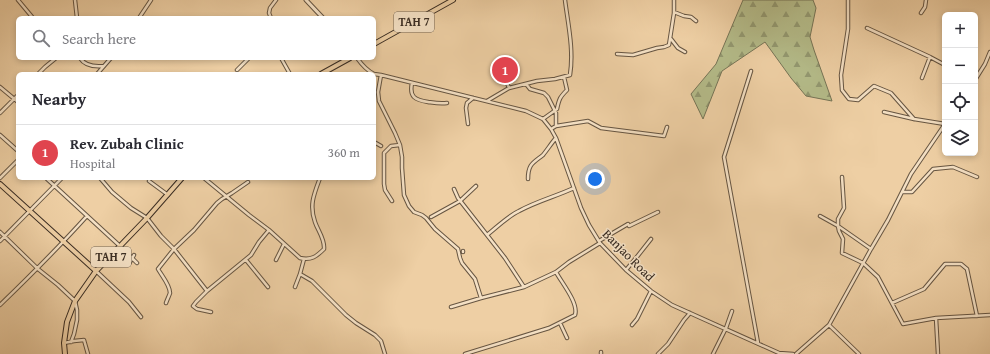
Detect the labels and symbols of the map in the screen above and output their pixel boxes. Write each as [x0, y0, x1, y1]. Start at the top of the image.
road number: TAH 7 [394, 12, 434, 32]
pin: 1 [492, 55, 518, 85]
your location [585, 169, 605, 189]
street label: Banjao Road [598, 225, 659, 286]
road number: TAH 7 [91, 247, 131, 267]

